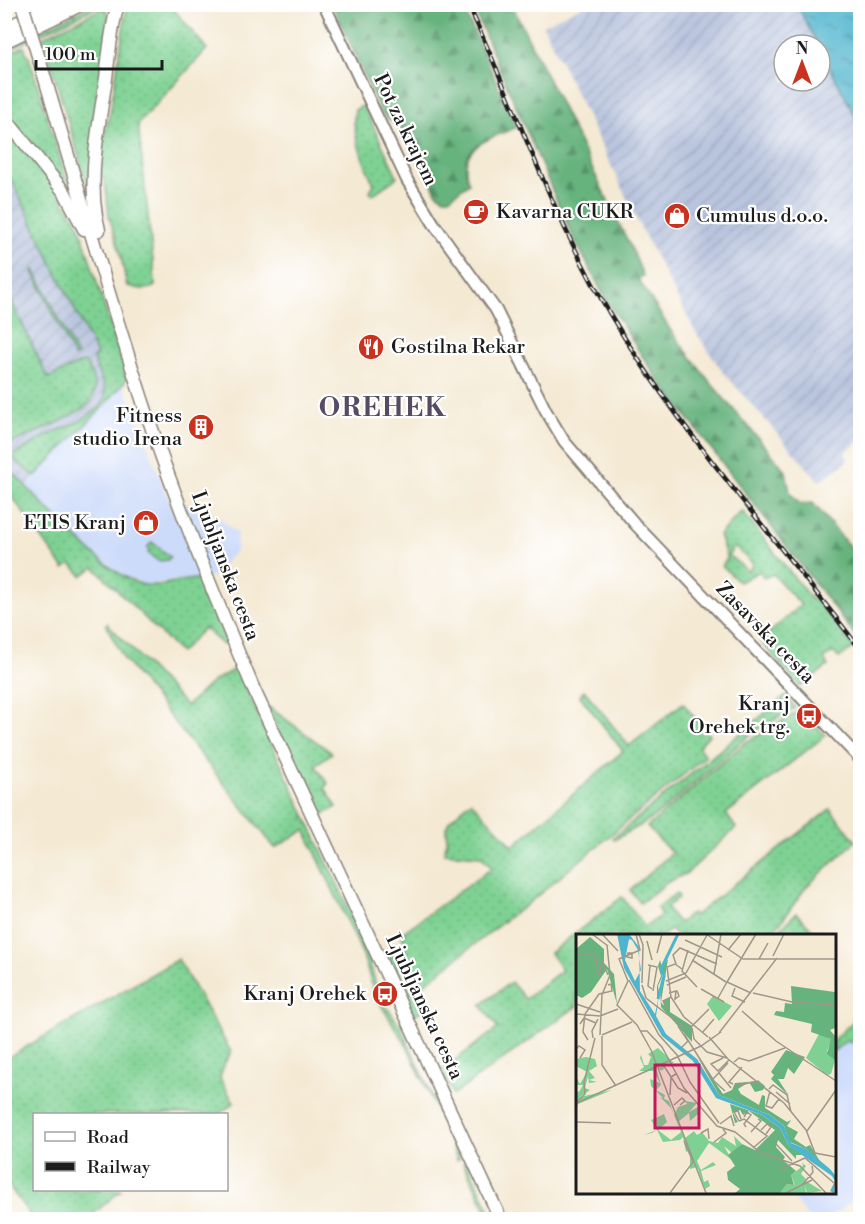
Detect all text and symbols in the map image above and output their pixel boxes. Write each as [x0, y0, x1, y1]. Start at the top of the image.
scale bar [36, 33, 162, 71]
north arrow [772, 33, 832, 93]
text: N [796, 39, 809, 59]
text: 100 m [45, 43, 96, 66]
street label: Pot za krajem [367, 70, 443, 191]
cafe icon: Kavarna CUKR [461, 197, 491, 227]
place label: Kavarna CUKR [496, 200, 635, 225]
shop icon: Cumulus d.o.o. [662, 201, 692, 231]
place label: Cumulus d.o.o. [696, 204, 828, 229]
restaurant icon: Gostilna Rekar [356, 332, 386, 362]
place label: Gostilna Rekar [391, 335, 526, 360]
district label: OREHEK [319, 392, 447, 424]
place label: Fitness studio Irena [73, 404, 183, 452]
building icon: Fitness studio Irena [186, 412, 216, 442]
street label: Ljubljanska cesta [185, 488, 265, 645]
shop icon: ETIS Kranj [131, 508, 161, 538]
place label: ETIS Kranj [23, 511, 126, 536]
street label: Zasavska cesta [710, 577, 821, 690]
place label: Kranj Orehek trg. [689, 692, 790, 740]
bus stop icon: Kranj Orehek trg. [794, 701, 824, 731]
street label: Ljubljanska cesta [379, 930, 469, 1085]
inset map [576, 934, 835, 1194]
bus stop icon: Kranj Orehek [370, 979, 400, 1009]
place label: Kranj Orehek [243, 982, 368, 1007]
legend [33, 1113, 228, 1191]
text: Road [87, 1126, 130, 1149]
text: Railway [87, 1156, 151, 1179]

